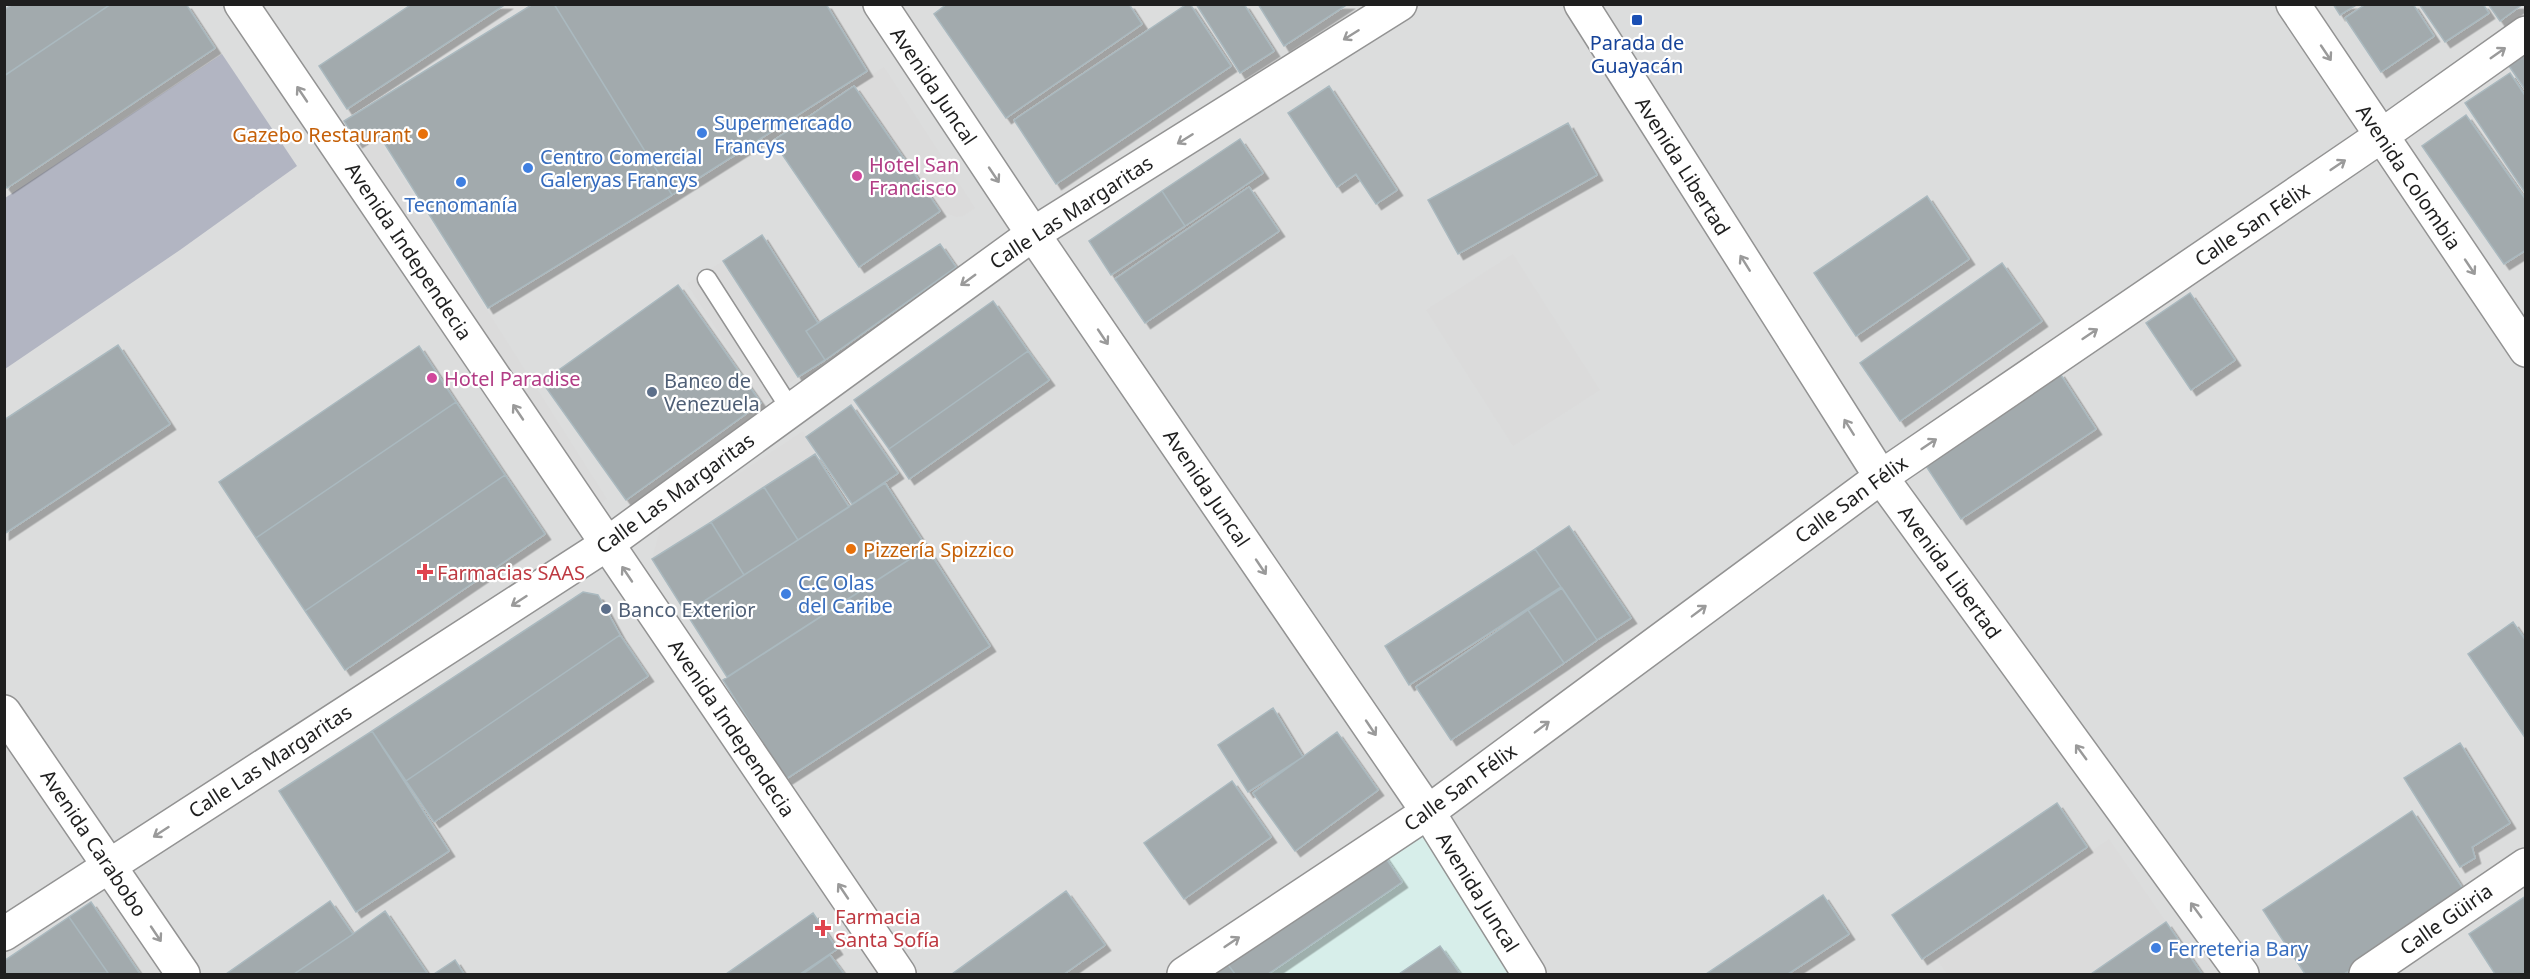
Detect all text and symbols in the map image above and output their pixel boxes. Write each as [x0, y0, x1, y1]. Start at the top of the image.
marker: Parada de Guayacán [1630, 13, 1644, 27]
street label: Avenida Juncal [885, 22, 983, 150]
place label: Parada de Guayacán [1590, 29, 1684, 79]
one-way arrow [1343, 30, 1360, 42]
one-way arrow [2320, 44, 2332, 61]
one-way arrow [2489, 47, 2505, 59]
one-way arrow [296, 86, 308, 103]
street label: Avenida Libertad [1630, 92, 1736, 240]
street label: Avenida Colombia [2350, 99, 2468, 255]
place label: Supermercado Francys [714, 109, 852, 159]
place label: Gazebo Restaurant [232, 121, 411, 148]
marker: Supermercado Francys [695, 126, 709, 140]
marker: Gazebo Restaurant [416, 127, 430, 141]
one-way arrow [1177, 133, 1194, 145]
place label: Centro Comercial Galeryas Francys [540, 143, 702, 193]
street label: Calle Las Margaritas [984, 149, 1158, 275]
place label: Hotel San Francisco [869, 151, 959, 201]
street label: Avenida Independecia [339, 157, 479, 345]
one-way arrow [2329, 159, 2346, 171]
marker: Centro Comercial Galeryas Francys [521, 161, 535, 175]
one-way arrow [988, 167, 1000, 183]
marker: Hotel San Francisco [850, 169, 864, 183]
marker: Tecnomanía [454, 175, 468, 189]
street label: Calle San Félix [2189, 175, 2315, 272]
place label: Tecnomanía [404, 191, 518, 218]
one-way arrow [1738, 255, 1750, 272]
one-way arrow [2464, 258, 2476, 275]
one-way arrow [961, 274, 977, 286]
one-way arrow [1097, 328, 1109, 345]
one-way arrow [2082, 328, 2098, 340]
place label: Hotel Paradise [444, 365, 581, 392]
place label: Banco de Venezuela [664, 367, 760, 417]
marker: Hotel Paradise [425, 371, 439, 385]
marker: Banco de Venezuela [645, 385, 659, 399]
one-way arrow [512, 404, 524, 421]
one-way arrow [1843, 419, 1855, 436]
street label: Avenida Juncal [1158, 424, 1256, 552]
street label: Calle Las Margaritas [590, 426, 760, 560]
one-way arrow [1920, 438, 1937, 450]
street label: Calle San Félix [1789, 449, 1913, 549]
street label: Avenida Libertad [1892, 500, 2008, 644]
place label: Pizzería Spizzico [863, 536, 1014, 563]
marker: Pizzería Spizzico [844, 542, 858, 556]
place label: Farmacias SAAS [437, 559, 585, 586]
one-way arrow [1255, 559, 1267, 575]
marker: Farmacias SAAS [418, 565, 432, 579]
one-way arrow [621, 566, 633, 582]
place label: C.C Olas del Caribe [798, 569, 893, 619]
marker: C.C Olas del Caribe [779, 587, 793, 601]
one-way arrow [511, 595, 528, 607]
place label: Banco Exterior [618, 596, 755, 623]
marker: Banco Exterior [599, 602, 613, 616]
one-way arrow [1691, 605, 1707, 618]
street label: Avenida Independecia [662, 634, 802, 822]
street label: Calle Las Margaritas [183, 698, 357, 824]
one-way arrow [1365, 720, 1377, 736]
one-way arrow [1534, 721, 1550, 733]
street label: Calle San Félix [1398, 737, 1522, 837]
one-way arrow [2075, 745, 2087, 761]
street label: Avenida Carabobo [35, 764, 153, 922]
one-way arrow [153, 826, 170, 838]
street label: Avenida Juncal [1430, 827, 1526, 957]
street label: Calle Güiria [2394, 877, 2498, 961]
one-way arrow [837, 884, 849, 900]
one-way arrow [2190, 902, 2202, 918]
place label: Farmacia Santa Sofía [835, 903, 940, 953]
marker: Farmacia Santa Sofía [816, 921, 830, 935]
one-way arrow [150, 925, 162, 942]
place label: Ferreteria Bary [2168, 935, 2309, 962]
one-way arrow [1224, 936, 1240, 948]
marker: Ferreteria Bary [2149, 941, 2163, 955]

